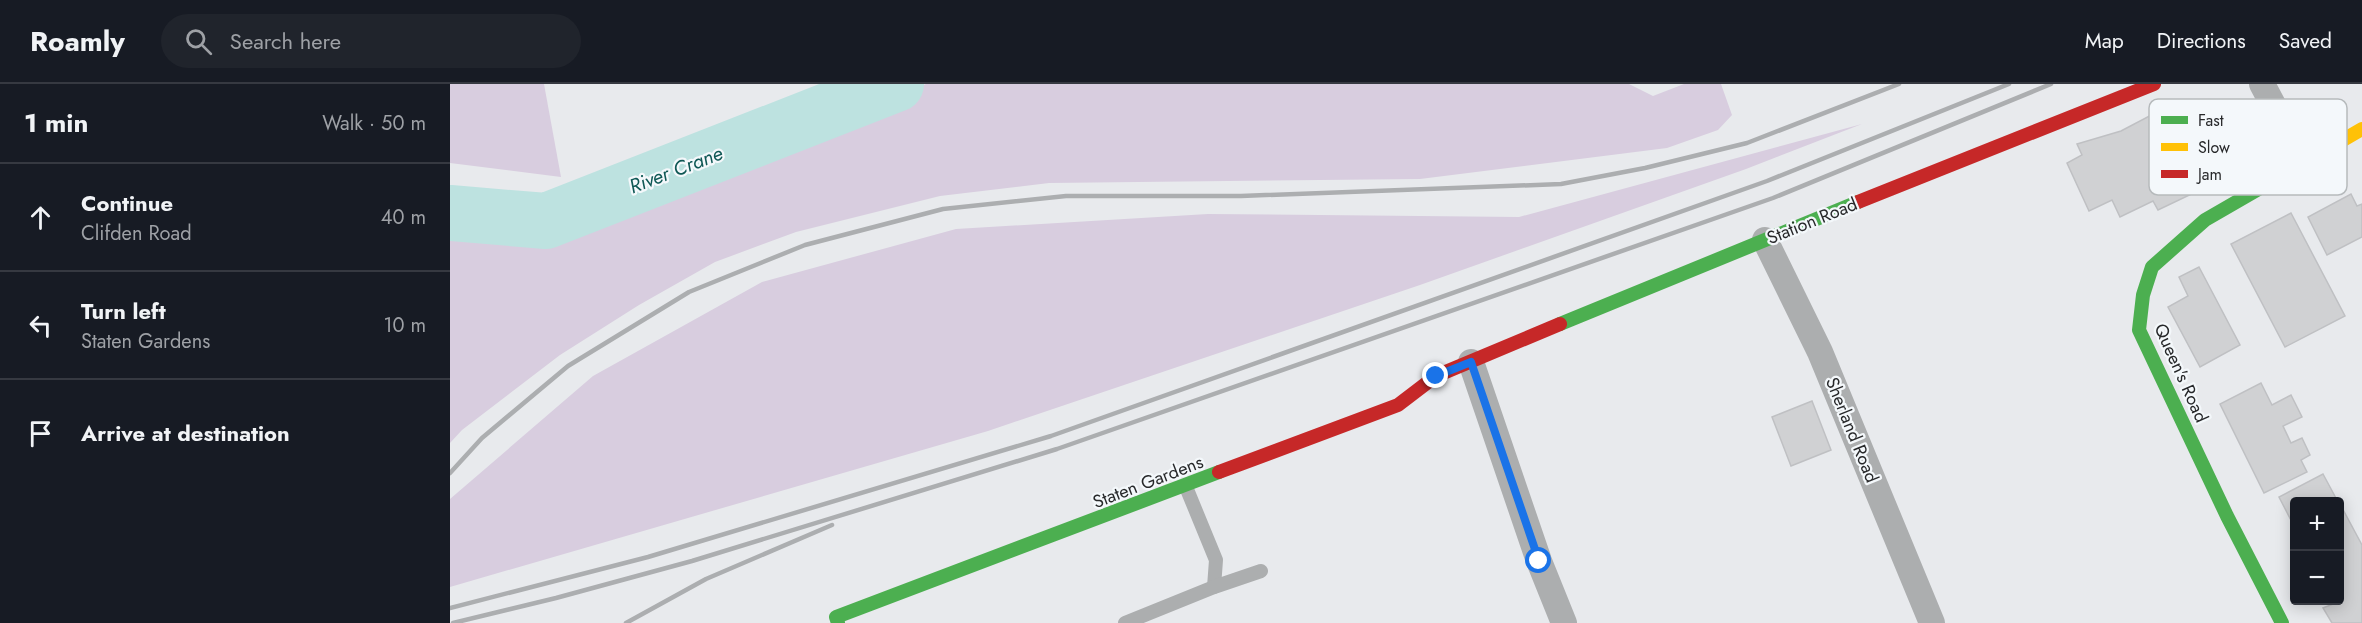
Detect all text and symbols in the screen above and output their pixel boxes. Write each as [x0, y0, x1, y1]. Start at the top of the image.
search box [161, 14, 581, 68]
text: Roamly [30, 21, 125, 62]
icon: search [182, 25, 215, 58]
text: Search here [230, 25, 341, 57]
text: Map [2085, 26, 2124, 56]
text: Directions [2157, 26, 2246, 56]
text: Saved [2279, 26, 2332, 56]
legend [2149, 99, 2347, 195]
text: 1 min [24, 104, 88, 142]
text: Walk · 50 m [322, 109, 426, 138]
text: Fast [2198, 109, 2224, 132]
text: Slow [2198, 136, 2230, 159]
water label: River Crane [625, 139, 727, 201]
text: Jam [2196, 163, 2222, 186]
text: Continue [81, 187, 173, 219]
street label: Station Road [1763, 191, 1861, 251]
icon: ahead [24, 201, 57, 234]
text: 40 m [381, 203, 426, 232]
text: Clifden Road [81, 219, 192, 248]
text: Turn left [81, 295, 166, 327]
icon: left [24, 309, 57, 342]
text: 10 m [383, 311, 426, 340]
street label: Queen's Road [2148, 319, 2214, 427]
text: Staten Gardens [81, 327, 210, 356]
route end [1422, 362, 1448, 388]
street label: Sherland Road [1819, 373, 1885, 487]
icon: arrive [24, 417, 57, 450]
text: Arrive at destination [81, 417, 290, 449]
street label: Staten Gardens [1089, 449, 1207, 515]
map controls [2290, 497, 2344, 605]
button: + [2290, 497, 2344, 551]
route start [1525, 547, 1551, 573]
button: − [2290, 551, 2344, 605]

